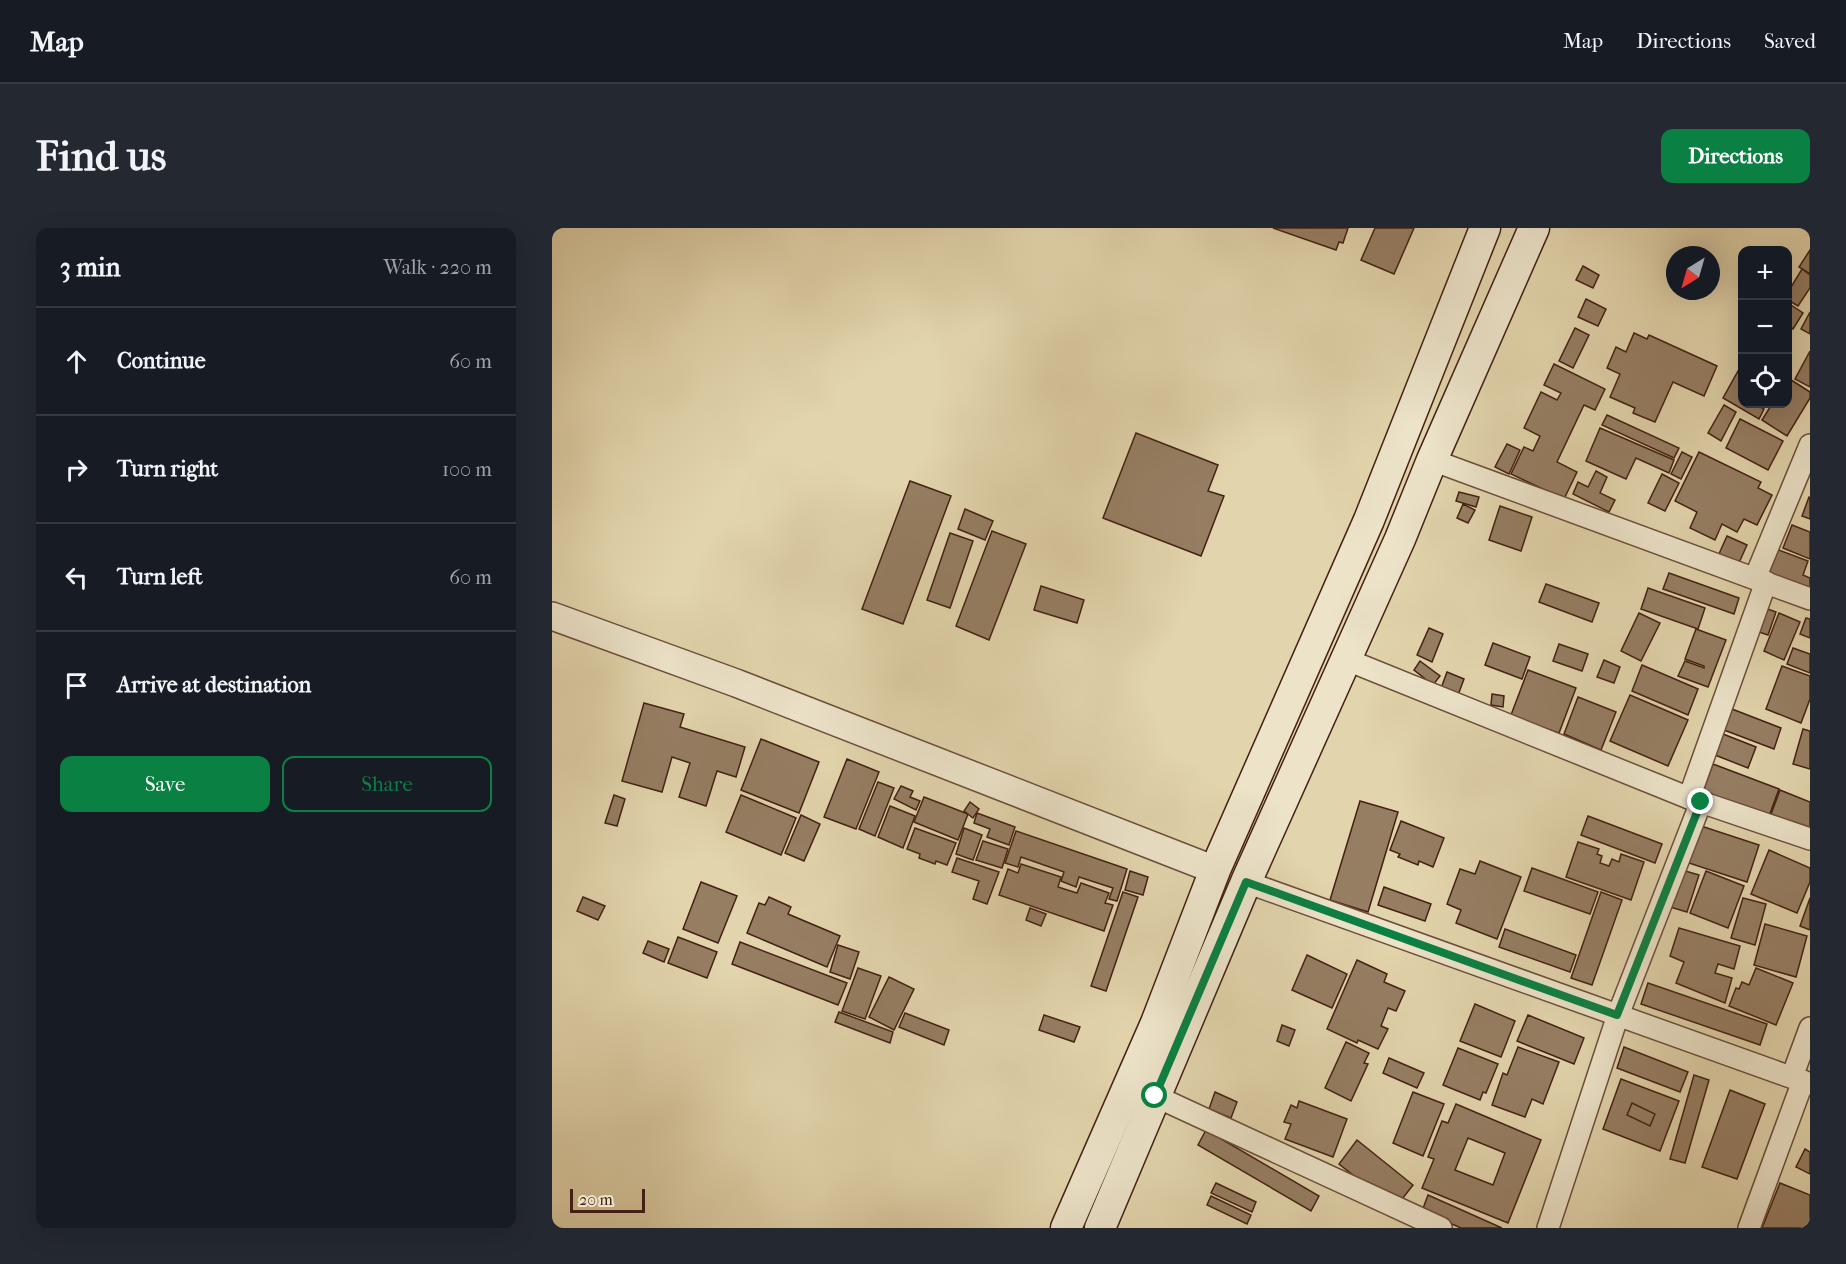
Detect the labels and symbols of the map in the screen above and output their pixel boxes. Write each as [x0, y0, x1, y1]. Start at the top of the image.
north arrow [1666, 246, 1720, 300]
route end [1687, 788, 1713, 814]
route start [1141, 1082, 1167, 1108]
scale bar [570, 1186, 645, 1214]

